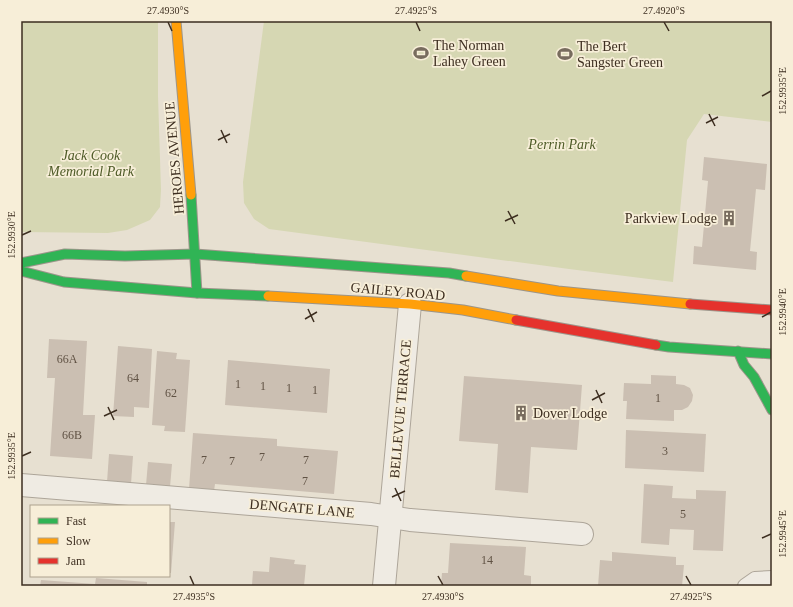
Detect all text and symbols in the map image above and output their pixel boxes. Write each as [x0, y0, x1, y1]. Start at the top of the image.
text: 27.4930°S [147, 5, 189, 16]
text: 27.4925°S [395, 5, 437, 16]
text: 27.4920°S [643, 5, 685, 16]
place label: The Norman Lahey Green [433, 38, 506, 69]
place label: The Bert Sangster Green [577, 39, 663, 70]
sports icon: The Norman Lahey Green [412, 44, 430, 62]
sports icon: The Bert Sangster Green [556, 45, 574, 63]
text: 152.9935°E [777, 67, 788, 115]
street label: HEROES AVENUE [162, 101, 187, 215]
park label: Perrin Park [527, 137, 596, 152]
park label: Jack Cook Memorial Park [47, 148, 135, 179]
building icon: Parkview Lodge [720, 209, 738, 227]
text: 152.9930°E [6, 211, 17, 259]
place label: Parkview Lodge [625, 211, 717, 226]
street label: GAILEY ROAD [350, 280, 446, 303]
text: 152.9940°E [777, 288, 788, 336]
street label: BELLEVUE TERRACE [387, 339, 414, 479]
house number: 66A [57, 352, 78, 366]
house number: 64 [127, 371, 139, 385]
house number: 1 [235, 377, 241, 391]
house number: 1 [260, 379, 266, 393]
house number: 1 [286, 381, 292, 395]
house number: 1 [312, 383, 318, 397]
house number: 62 [165, 386, 177, 400]
house number: 1 [655, 391, 661, 405]
building icon: Dover Lodge [512, 404, 530, 422]
place label: Dover Lodge [533, 406, 607, 421]
house number: 66B [62, 428, 82, 442]
text: 152.9935°E [6, 432, 17, 480]
house number: 3 [662, 444, 668, 458]
house number: 7 [259, 450, 265, 464]
house number: 7 [201, 453, 207, 467]
house number: 7 [303, 453, 309, 467]
house number: 7 [229, 454, 235, 468]
house number: 7 [302, 474, 308, 488]
street label: DENGATE LANE [249, 496, 355, 521]
legend [30, 505, 170, 577]
house number: 5 [680, 507, 686, 521]
text: 152.9945°E [777, 510, 788, 558]
text: Fast [66, 514, 87, 528]
text: Slow [66, 534, 91, 548]
house number: 14 [481, 553, 493, 567]
text: Jam [66, 554, 86, 568]
text: 27.4935°S [173, 591, 215, 602]
text: 27.4930°S [422, 591, 464, 602]
text: 27.4925°S [670, 591, 712, 602]

